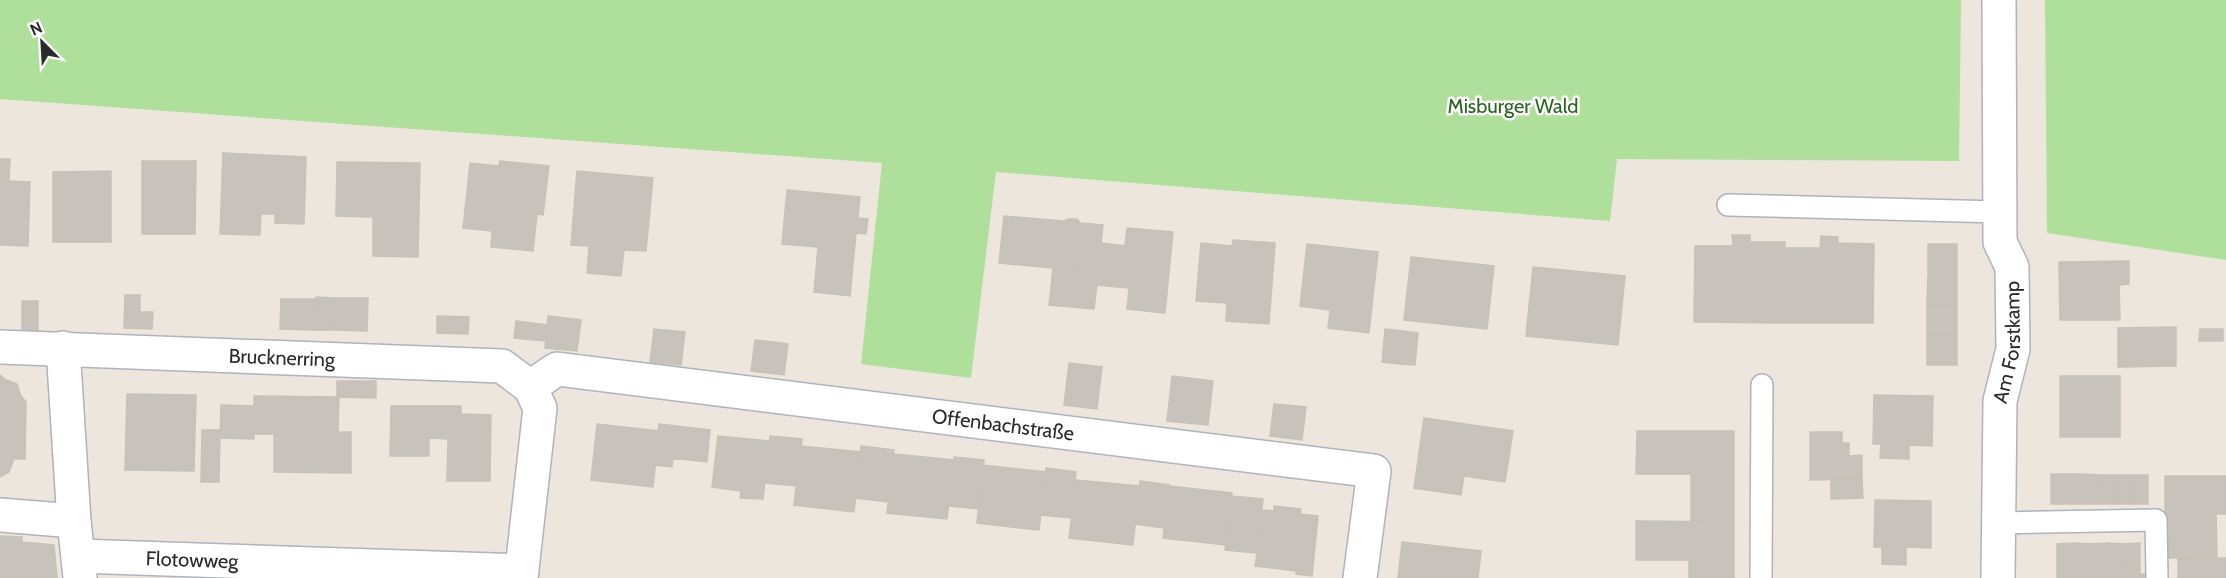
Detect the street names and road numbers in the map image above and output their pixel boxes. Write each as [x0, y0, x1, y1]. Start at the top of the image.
street label: Am Forstkamp [1988, 281, 2025, 406]
street label: Brucknerring [228, 344, 336, 372]
street label: Offenbachstraße [931, 404, 1076, 445]
street label: Flotowweg [145, 546, 240, 573]

